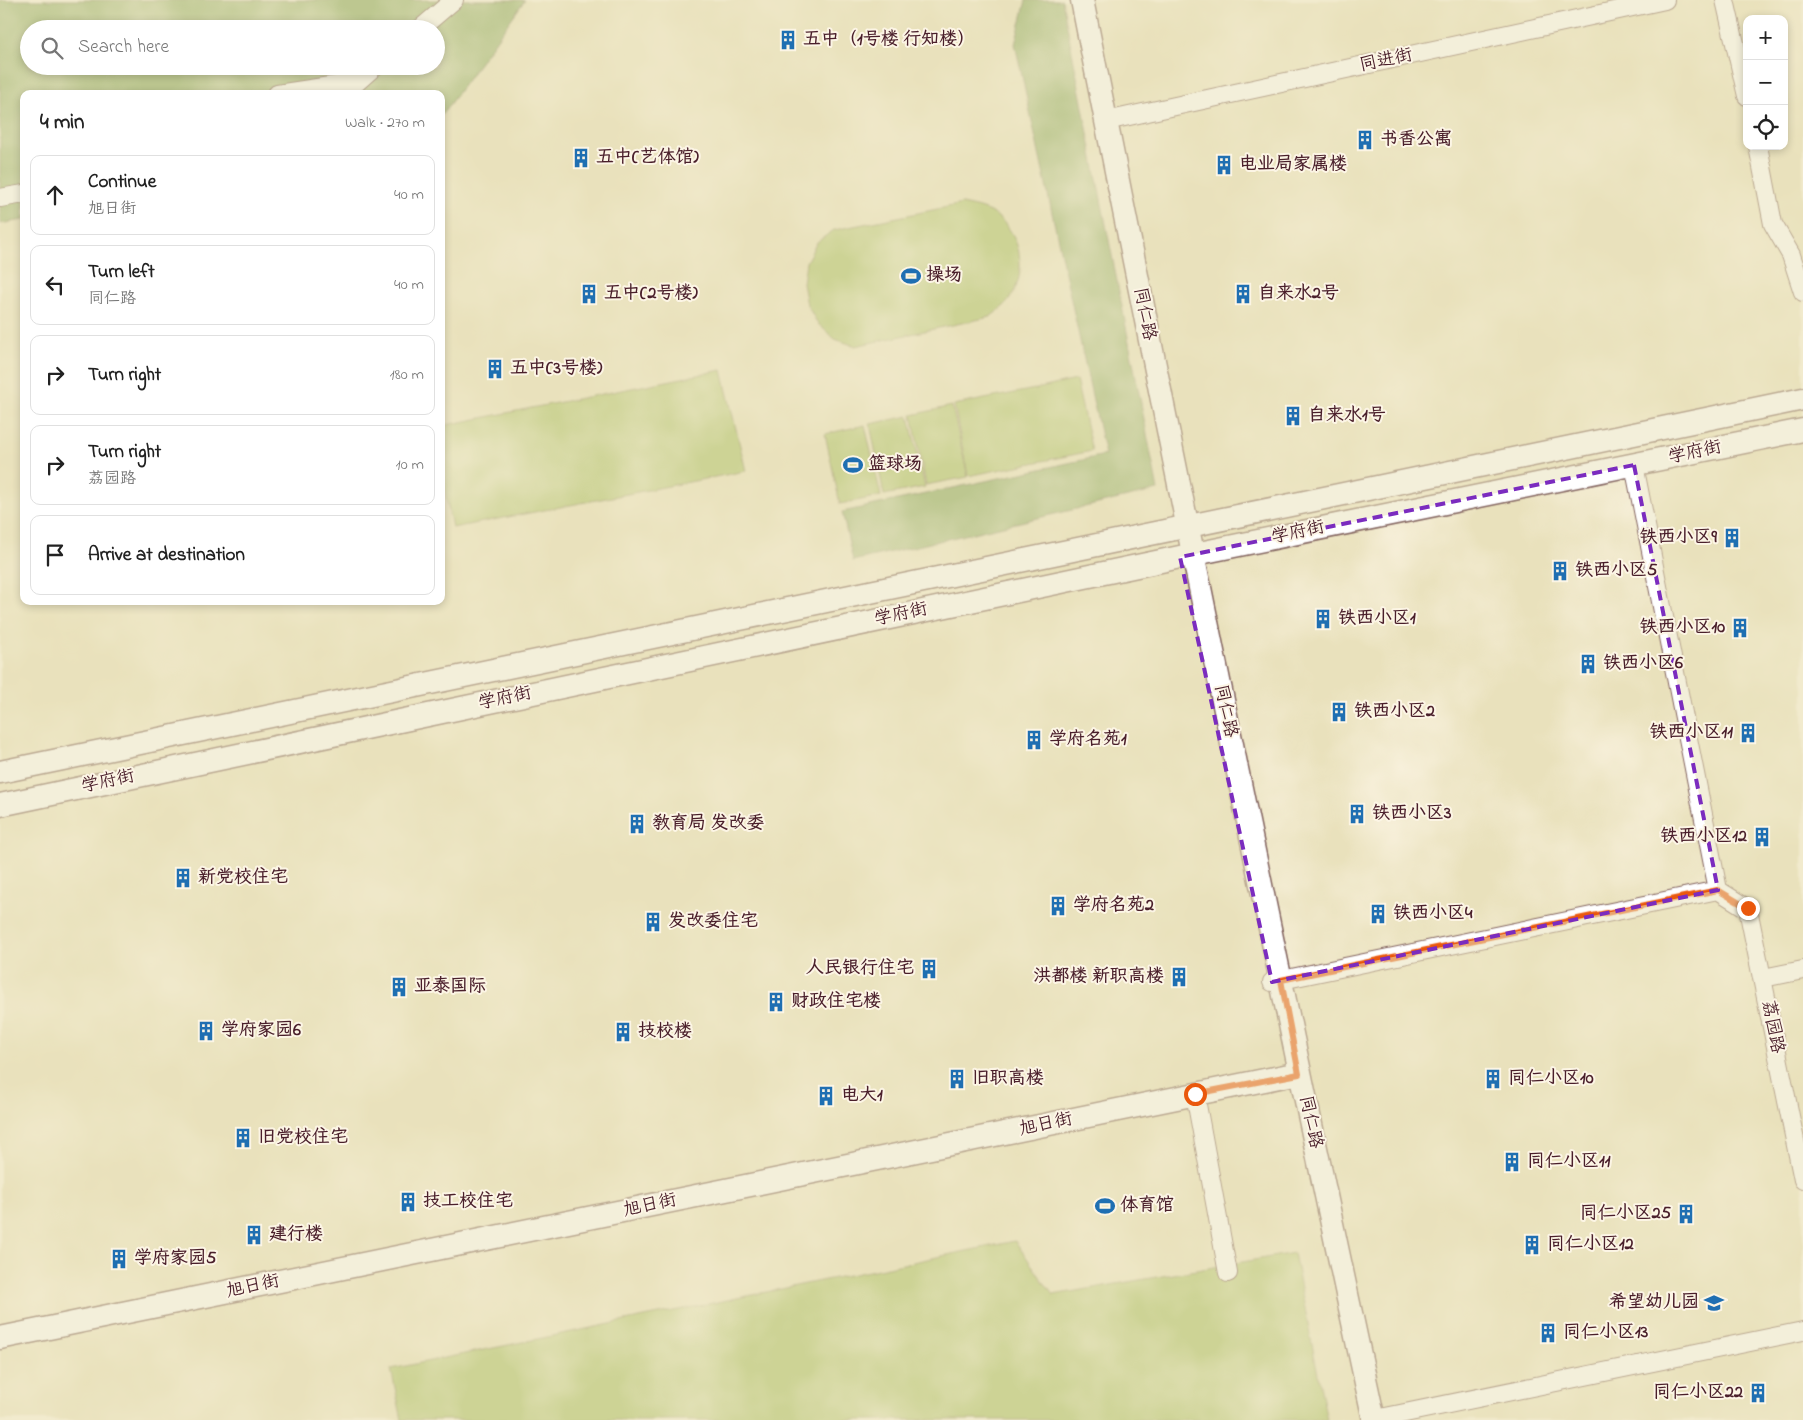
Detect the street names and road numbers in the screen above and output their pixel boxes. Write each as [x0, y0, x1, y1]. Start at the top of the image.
street label: 同进街 [1357, 43, 1415, 79]
street label: 同仁路 [1126, 285, 1162, 343]
street label: 学府街 [1666, 435, 1724, 471]
street label: 学府街 [1269, 515, 1327, 551]
street label: 学府街 [872, 597, 930, 633]
street label: 学府街 [476, 681, 534, 717]
street label: 同仁路 [1207, 682, 1243, 740]
street label: 学府街 [79, 764, 137, 800]
street label: 荔园路 [1754, 998, 1790, 1056]
street label: 同仁路 [1292, 1093, 1328, 1151]
street label: 旭日街 [1017, 1107, 1075, 1143]
street label: 旭日街 [621, 1188, 679, 1224]
street label: 旭日街 [224, 1269, 282, 1305]

